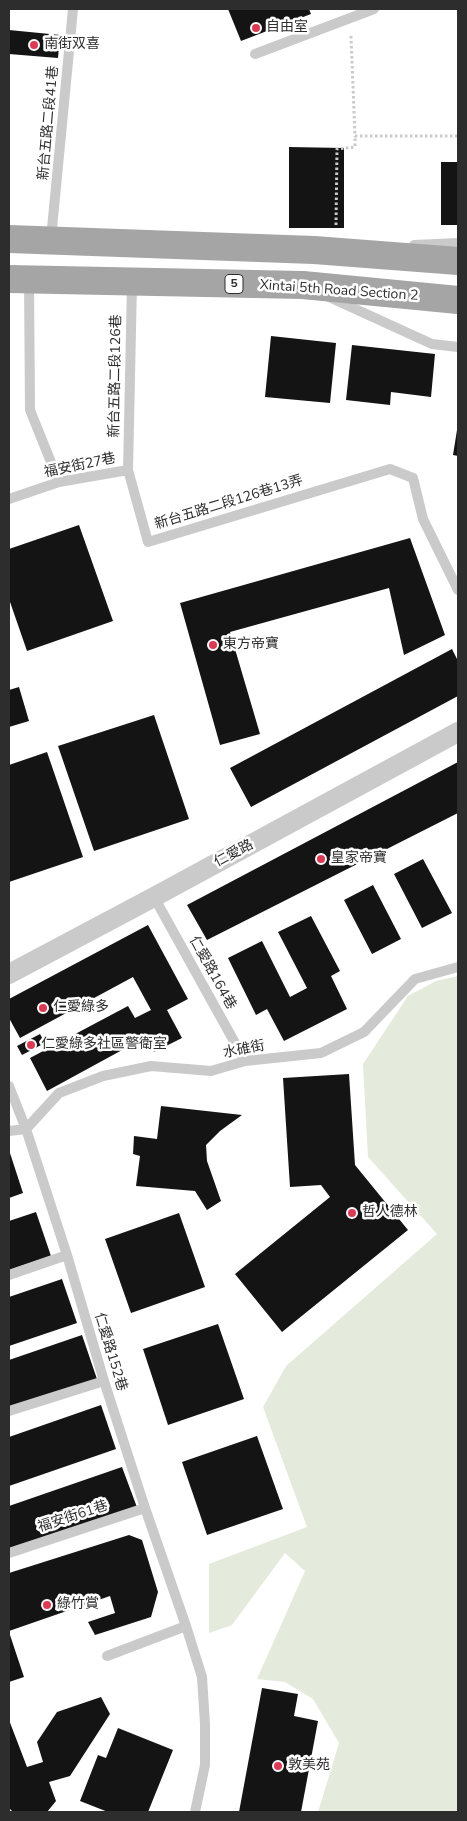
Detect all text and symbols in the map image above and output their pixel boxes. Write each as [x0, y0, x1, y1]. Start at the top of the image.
place label: 自由室 [266, 20, 308, 36]
marker: 自由室 [250, 22, 262, 34]
place label: 南街双喜 [44, 37, 100, 53]
marker: 南街双喜 [28, 39, 40, 51]
street label: 新台五路二段41巷 [36, 65, 62, 181]
road number: 5 [225, 274, 243, 294]
street label: Xintai 5th Road Section 2 [259, 277, 419, 305]
street label: 新台五路二段126巷 [107, 314, 125, 438]
street label: 福安街27巷 [43, 450, 117, 482]
street label: 新台五路二段126巷13弄 [153, 472, 305, 534]
place label: 東方帝寶 [223, 637, 279, 653]
marker: 東方帝寶 [207, 639, 219, 651]
street label: 仁愛路 [212, 837, 256, 871]
place label: 皇家帝寶 [331, 851, 387, 867]
marker: 皇家帝寶 [315, 853, 327, 865]
street label: 仁愛路164巷 [185, 933, 239, 1013]
place label: 仁愛綠多 [53, 1000, 109, 1016]
marker: 仁愛綠多 [37, 1002, 49, 1014]
place label: 仁愛綠多社區警衛室 [41, 1037, 167, 1053]
street label: 水碓街 [222, 1038, 266, 1062]
marker: 仁愛綠多社區警衛室 [25, 1039, 37, 1051]
place label: 哲人德林 [362, 1205, 418, 1221]
marker: 哲人德林 [346, 1207, 358, 1219]
street label: 仁愛路152巷 [90, 1311, 130, 1393]
street label: 福安街61巷 [36, 1498, 110, 1536]
place label: 綠竹賞 [57, 1597, 99, 1613]
marker: 綠竹賞 [41, 1599, 53, 1611]
place label: 敦美苑 [288, 1758, 330, 1774]
marker: 敦美苑 [272, 1760, 284, 1772]

